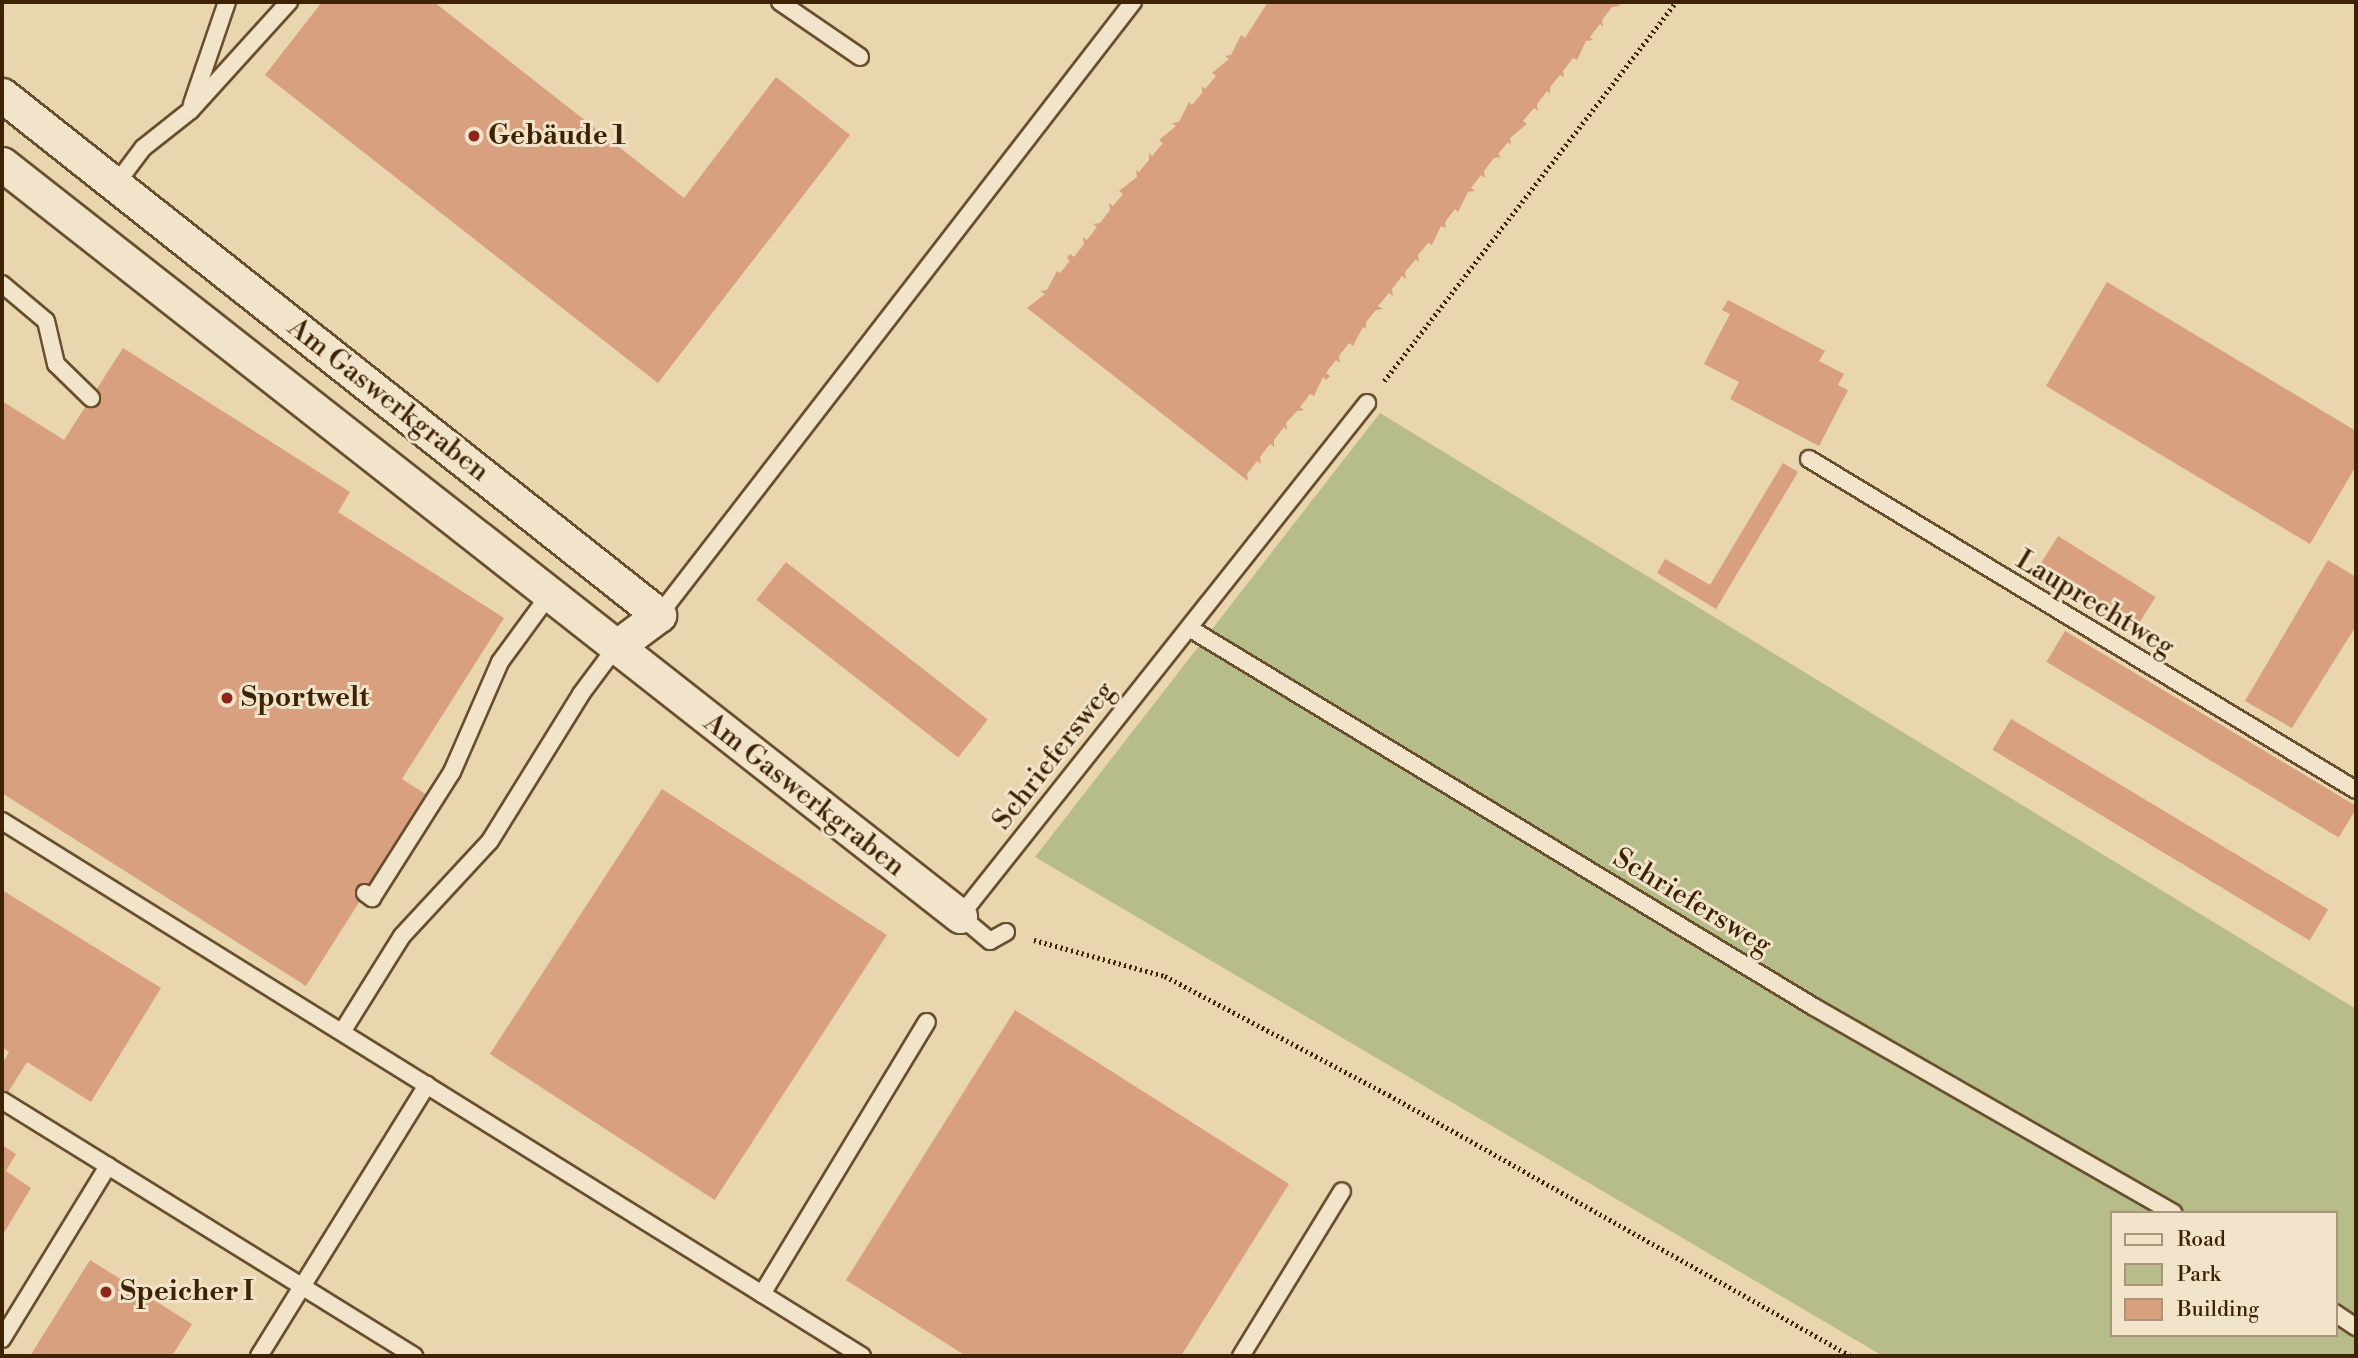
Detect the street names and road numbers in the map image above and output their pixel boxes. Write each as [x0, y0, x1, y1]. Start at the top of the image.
street label: Am Gaswerkgraben [281, 311, 495, 489]
street label: Lauprechtweg [2010, 543, 2180, 665]
street label: Schriefersweg [986, 675, 1122, 837]
street label: Am Gaswerkgraben [697, 706, 911, 884]
street label: Schriefersweg [1607, 841, 1777, 963]

